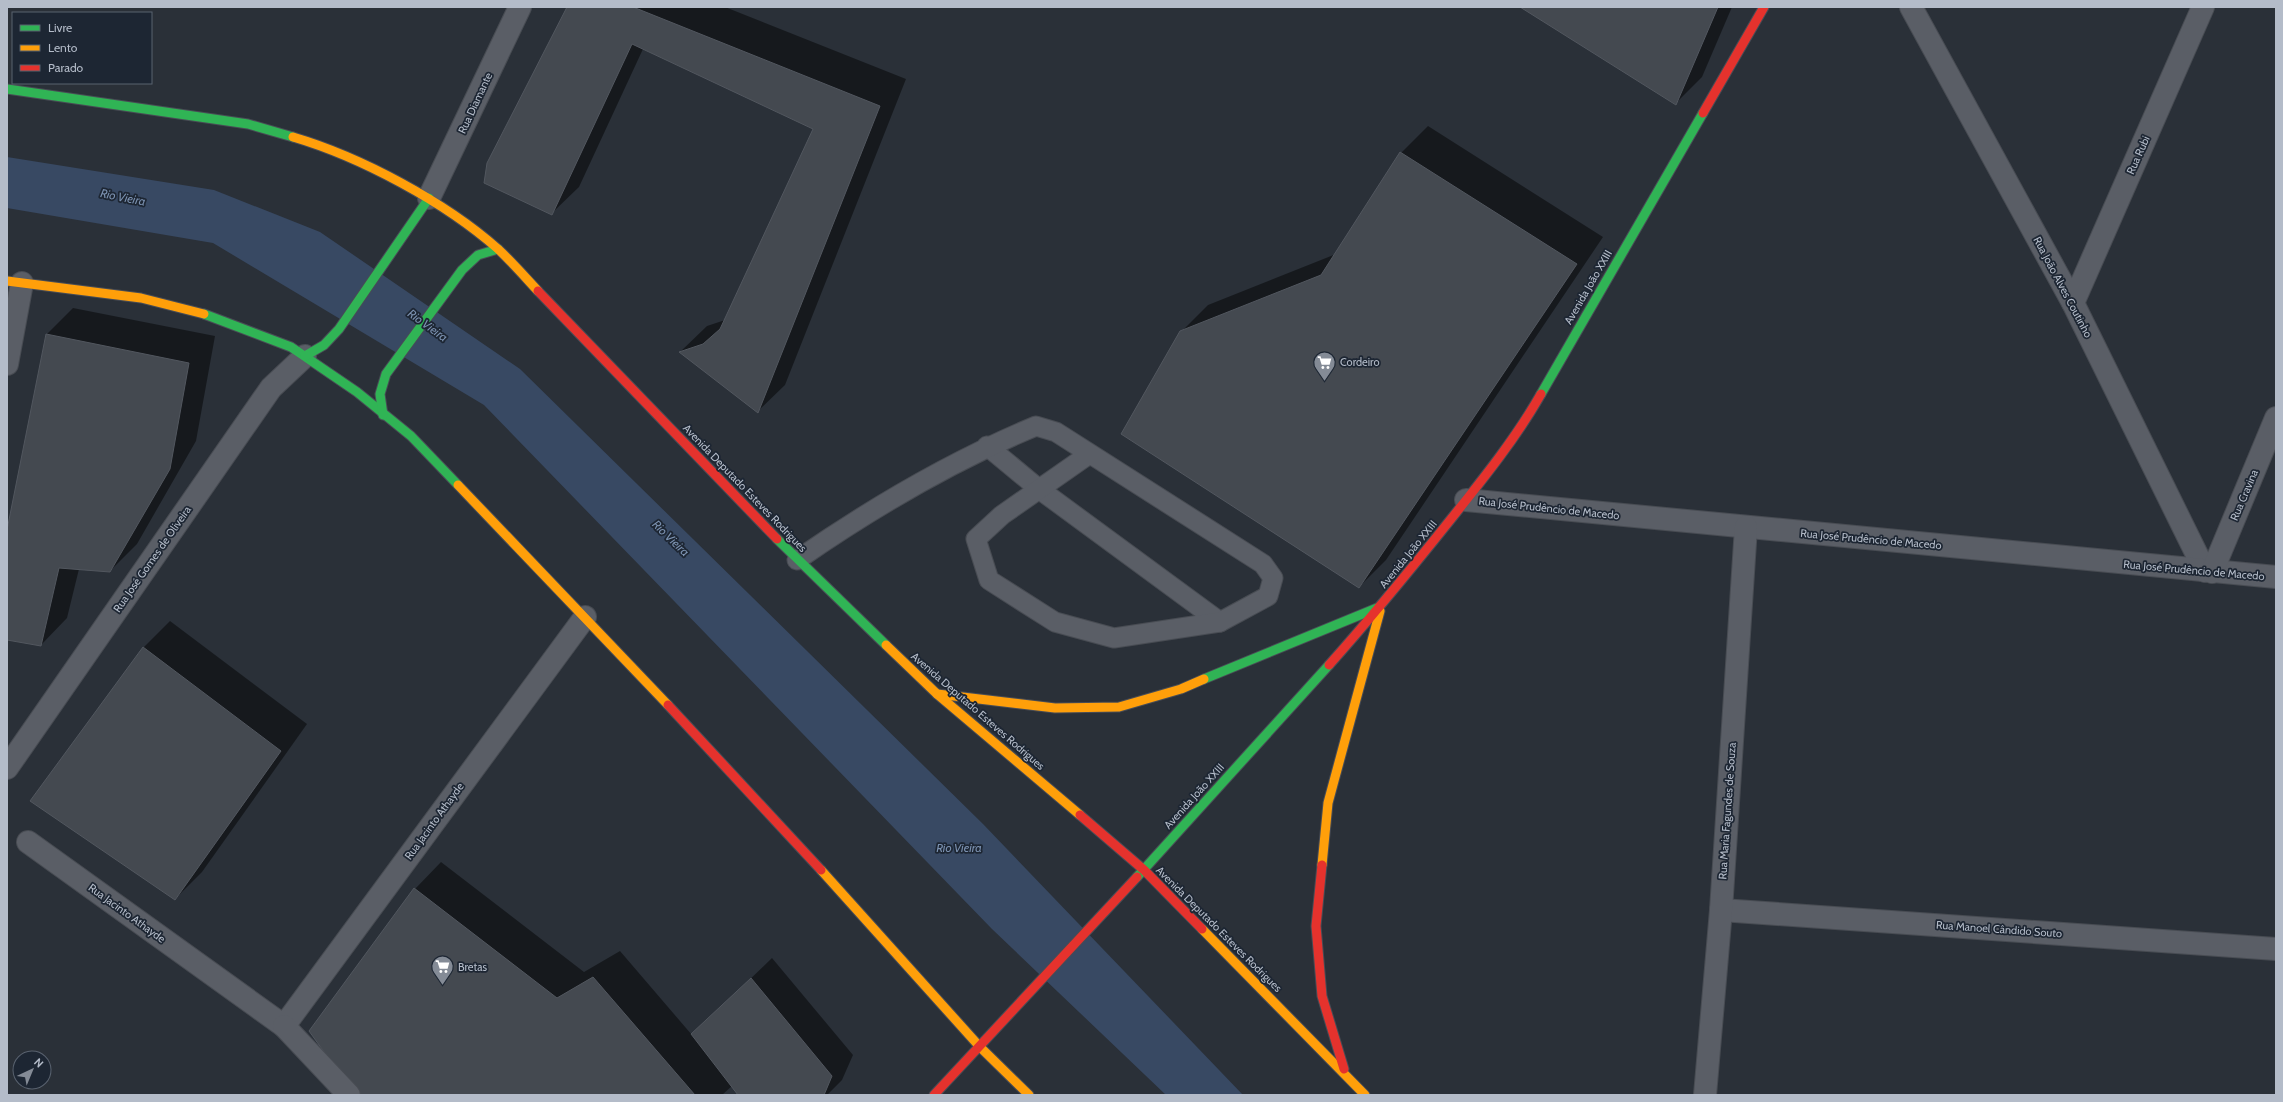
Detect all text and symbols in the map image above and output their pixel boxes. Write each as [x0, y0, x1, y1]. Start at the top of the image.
legend [12, 12, 152, 84]
text: Livre [48, 20, 72, 35]
text: Lento [48, 40, 78, 55]
text: Parado [48, 60, 84, 75]
street label: Rua Diamante [455, 70, 495, 136]
street label: Rua Rubi [2123, 134, 2153, 176]
water label: Rio Vieira [99, 185, 147, 209]
street label: Rua João Alves Coutinho [2030, 234, 2096, 340]
street label: Avenida João XXIII [1561, 247, 1615, 327]
water label: Rio Vieira [405, 306, 451, 344]
supermarket icon: Cordeiro [1311, 349, 1337, 382]
place label: Cordeiro [1340, 355, 1379, 369]
street label: Avenida Deputado Esteves Rodrigues [680, 421, 810, 555]
street label: Rua Cravina [2227, 467, 2261, 523]
street label: Rua José Prudêncio de Macedo [1478, 494, 1620, 522]
street label: Rua José Gomes de Oliveira [110, 503, 194, 615]
water label: Rio Vieira [649, 517, 693, 559]
street label: Avenida João XXIII [1376, 517, 1440, 591]
street label: Rua José Prudêncio de Macedo [1800, 526, 1942, 552]
street label: Rua José Prudêncio de Macedo [2123, 557, 2265, 583]
street label: Avenida Deputado Esteves Rodrigues [908, 649, 1048, 773]
street label: Rua Maria Fagundes de Souza [1715, 741, 1739, 880]
street label: Avenida João XXIII [1161, 760, 1227, 832]
street label: Rua Jacinto Athayde [401, 779, 467, 862]
water label: Rio Vieira [936, 840, 982, 855]
street label: Avenida Deputado Esteves Rodrigues [1153, 863, 1285, 995]
street label: Rua Jacinto Athayde [86, 880, 169, 946]
street label: Rua Manoel Cândido Souto [1936, 918, 2062, 940]
supermarket icon: Bretas [429, 954, 455, 987]
place label: Bretas [458, 960, 487, 974]
north arrow [12, 1050, 52, 1090]
text: N [31, 1055, 47, 1071]

